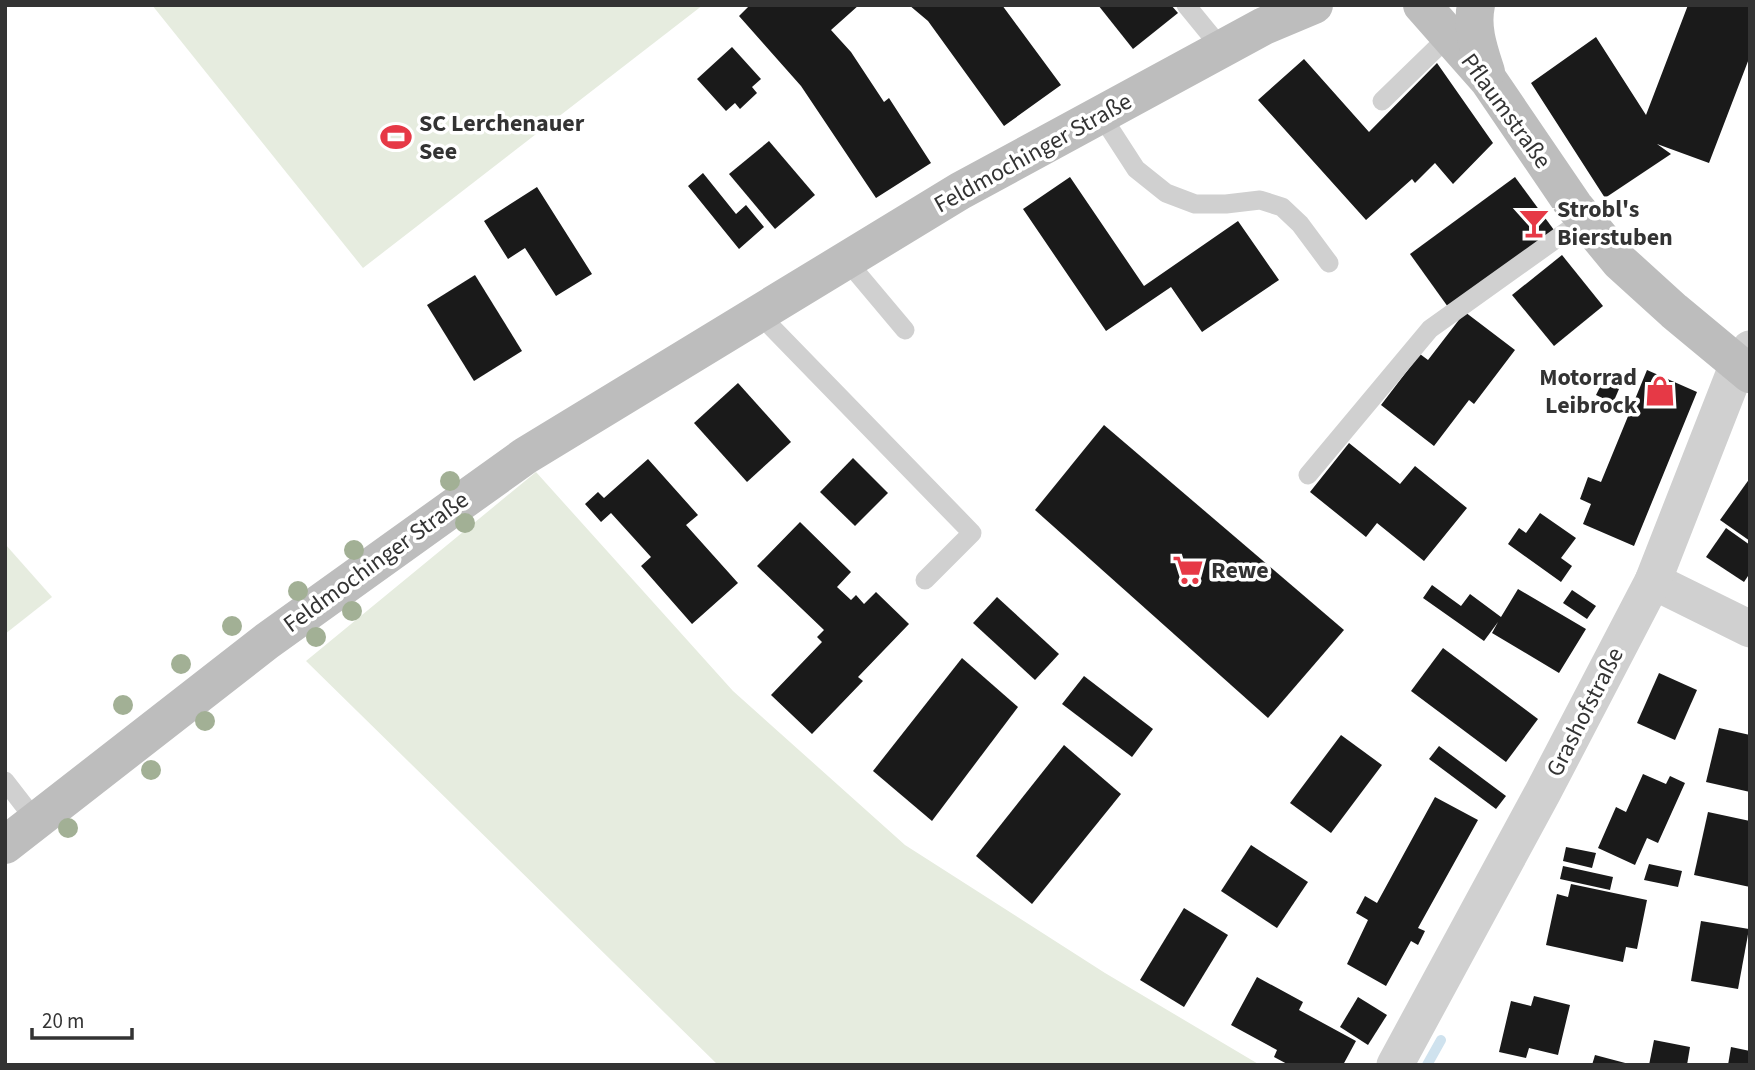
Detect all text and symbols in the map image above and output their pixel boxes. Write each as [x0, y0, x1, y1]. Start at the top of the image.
street label: Pflaumstraße [1452, 46, 1560, 176]
street label: Feldmochinger Straße [928, 84, 1138, 222]
place label: SC Lerchenauer See [419, 106, 585, 169]
sports icon: SC Lerchenauer See [379, 120, 413, 154]
place label: Strobl's Bierstuben [1557, 192, 1673, 255]
bar icon: Strobl's Bierstuben [1517, 206, 1551, 240]
place label: Motorrad Leibrock [1539, 360, 1638, 423]
shop icon: Motorrad Leibrock [1643, 374, 1677, 408]
street label: Feldmochinger Straße [276, 483, 476, 641]
supermarket icon: Rewe [1171, 553, 1205, 587]
place label: Rewe [1211, 553, 1269, 588]
street label: Grashofstraße [1537, 641, 1633, 783]
scale bar [32, 996, 131, 1040]
text: 20 m [42, 1006, 84, 1036]

